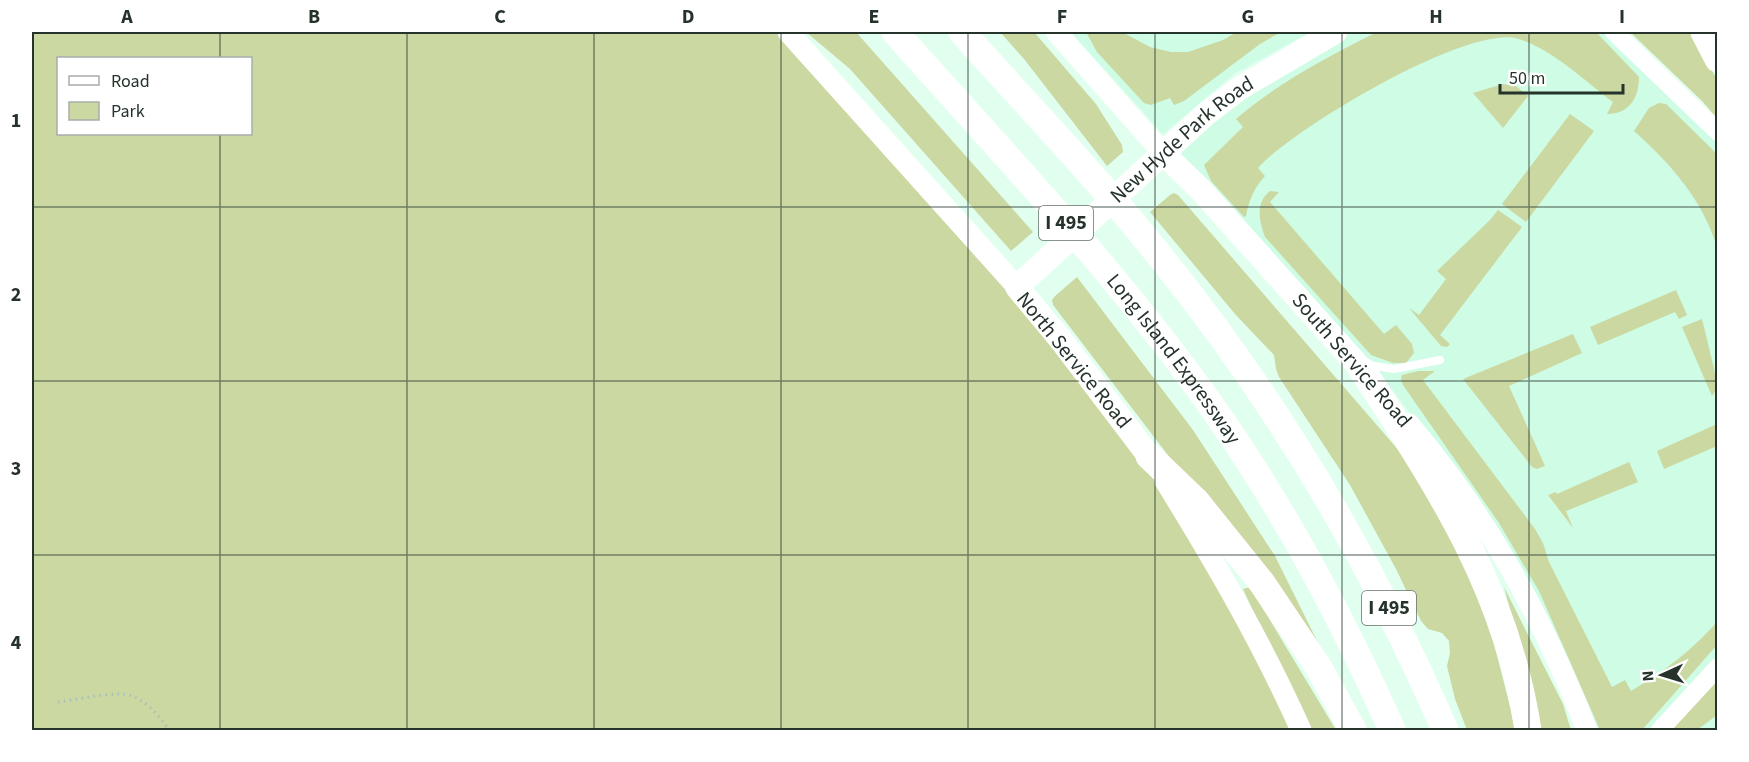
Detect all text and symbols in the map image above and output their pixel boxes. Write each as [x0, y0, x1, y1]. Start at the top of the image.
text: A [120, 3, 133, 31]
text: B [308, 3, 320, 31]
text: C [494, 3, 506, 31]
text: D [682, 3, 694, 31]
text: E [869, 3, 879, 31]
text: F [1057, 3, 1067, 31]
text: G [1242, 3, 1254, 31]
text: H [1429, 3, 1443, 31]
text: I [1619, 3, 1625, 31]
legend [57, 57, 252, 135]
scale bar [1500, 57, 1623, 95]
text: 50 m [1509, 66, 1545, 91]
street label: New Hyde Park Road [1103, 68, 1259, 210]
text: Road [111, 69, 150, 94]
text: Park [111, 99, 145, 124]
text: 1 [11, 107, 21, 135]
road number: I 495 [1039, 206, 1093, 240]
street label: Long Island Expressway [1100, 267, 1249, 450]
text: 2 [11, 281, 21, 309]
street label: North Service Road [1009, 285, 1139, 435]
street label: South Service Road [1285, 286, 1419, 434]
text: 3 [11, 455, 21, 483]
road number: I 495 [1362, 591, 1416, 625]
text: 4 [11, 629, 22, 657]
north arrow [1632, 645, 1692, 705]
text: N [1637, 670, 1659, 682]

